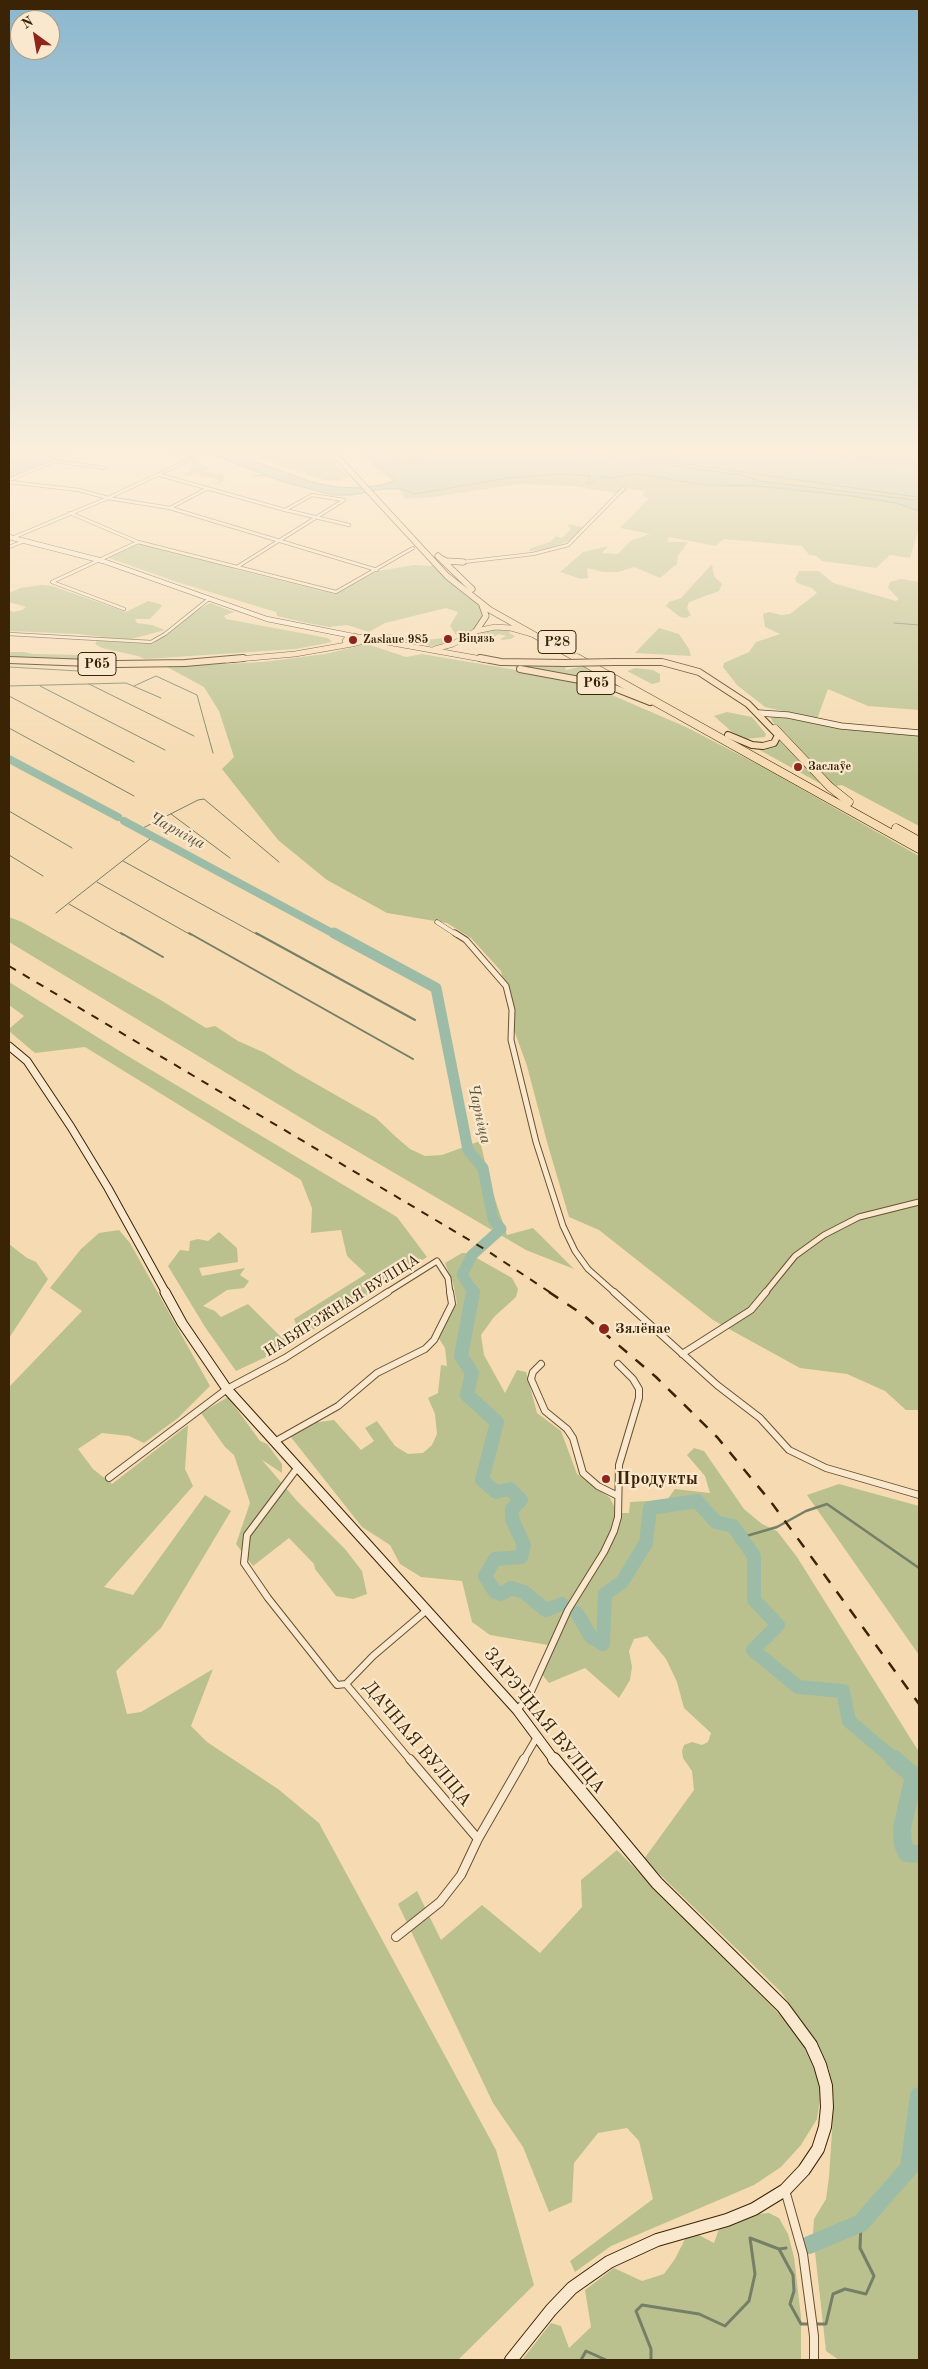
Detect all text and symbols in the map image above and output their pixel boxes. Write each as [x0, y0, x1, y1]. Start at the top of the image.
north arrow [10, 10, 60, 60]
text: N [19, 14, 36, 32]
road number: Р28 [538, 630, 576, 654]
place label: Віцязь [458, 632, 495, 646]
place label: Zaslaue 985 [363, 633, 428, 647]
marker: Віцязь [442, 633, 454, 645]
marker: Zaslaue 985 [347, 634, 359, 646]
road number: Р65 [78, 652, 116, 676]
road number: Р65 [577, 671, 615, 694]
place label: Заслаўе [808, 760, 851, 774]
marker: Заслаўе [792, 761, 804, 773]
water label: Чарніца [146, 808, 208, 854]
water label: Чарніца [463, 1082, 495, 1146]
street label: НАБЯРЭЖНАЯ ВУЛІЦА [261, 1251, 423, 1361]
place label: Зялёнае [615, 1320, 671, 1338]
marker: Зялёнае [597, 1322, 611, 1336]
place label: Продукты [616, 1468, 698, 1490]
marker: Продукты [600, 1473, 612, 1485]
street label: ЗАРЭЧНАЯ ВУЛІЦА [479, 1644, 609, 1798]
street label: ДАЧНАЯ ВУЛІЦА [358, 1677, 476, 1811]

